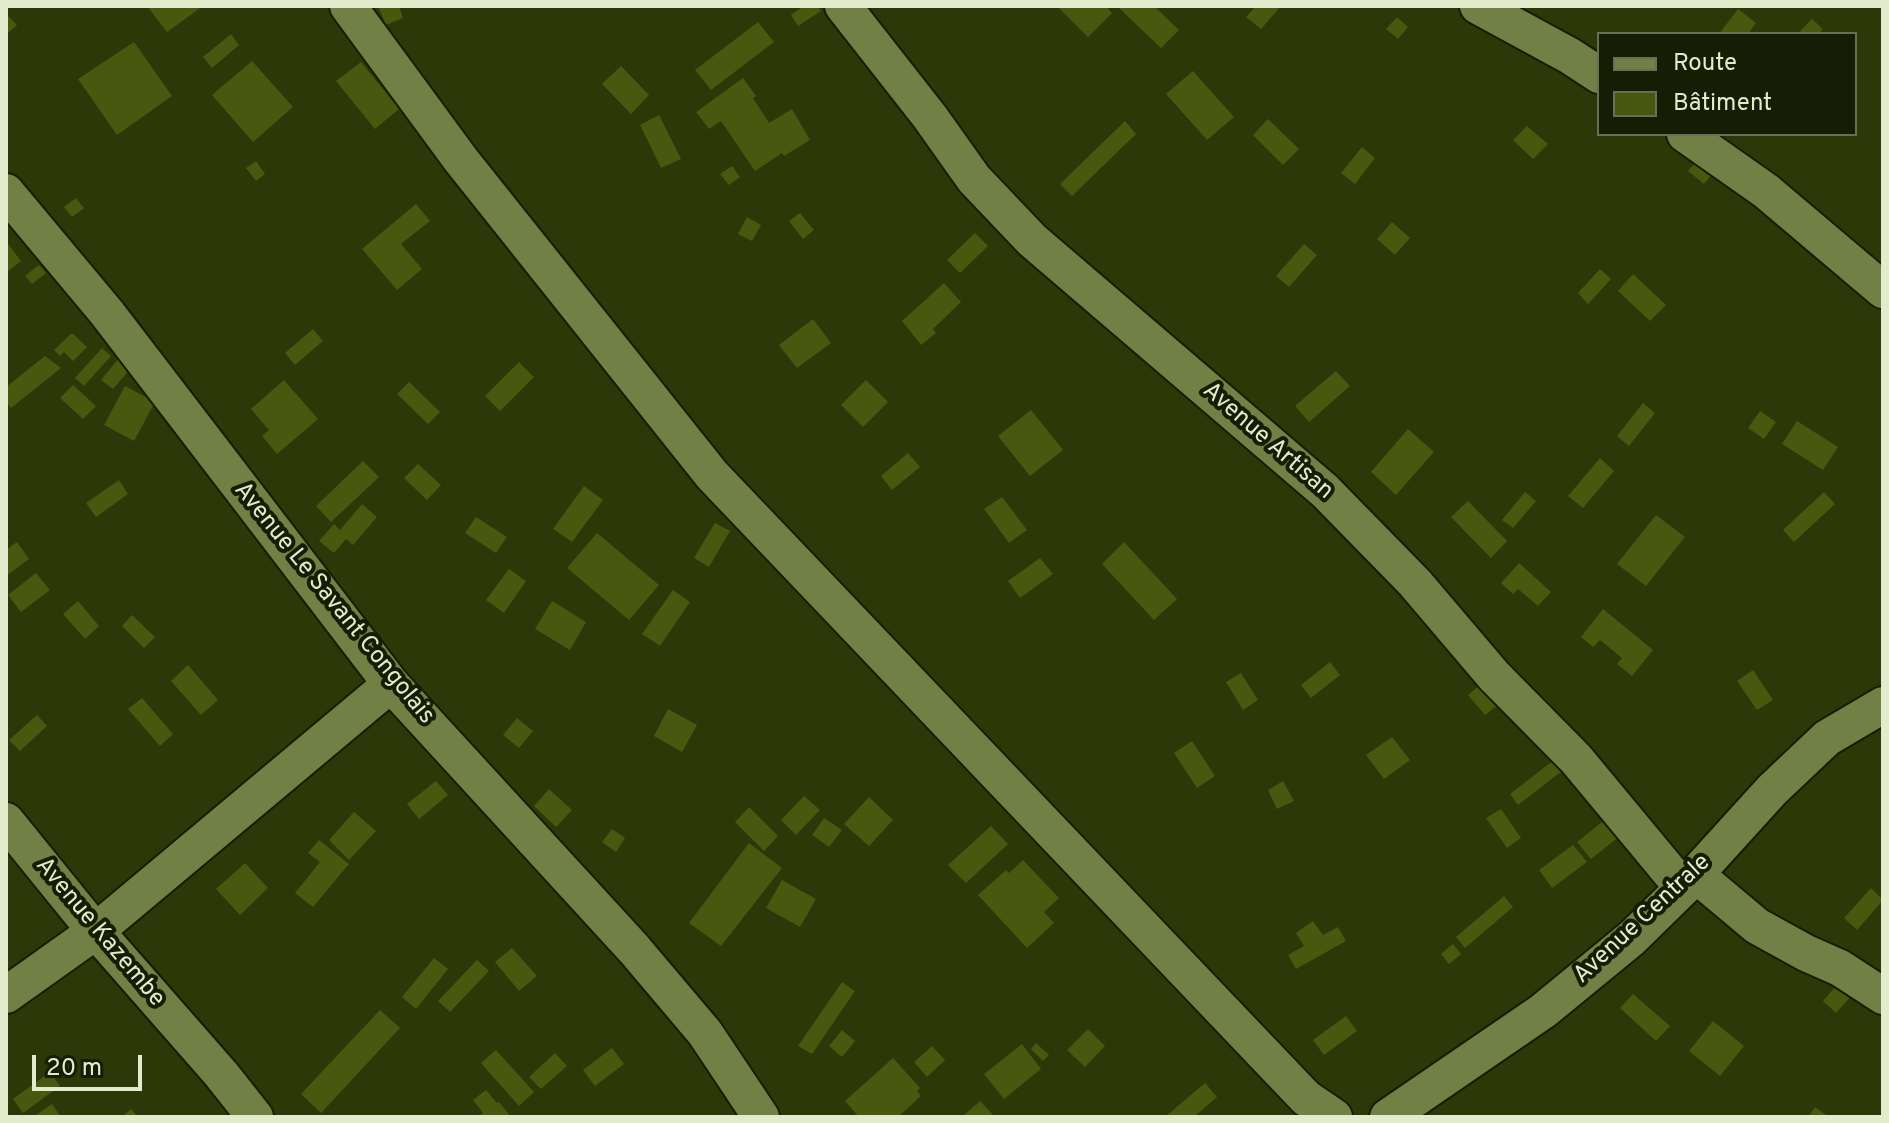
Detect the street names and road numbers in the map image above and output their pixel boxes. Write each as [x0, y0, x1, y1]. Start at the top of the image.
street label: Avenue Artisan [1196, 377, 1338, 507]
street label: Avenue Le Savant Congolais [226, 477, 440, 731]
street label: Avenue Centrale [1569, 849, 1717, 991]
street label: Avenue Kazembe [28, 852, 170, 1014]

